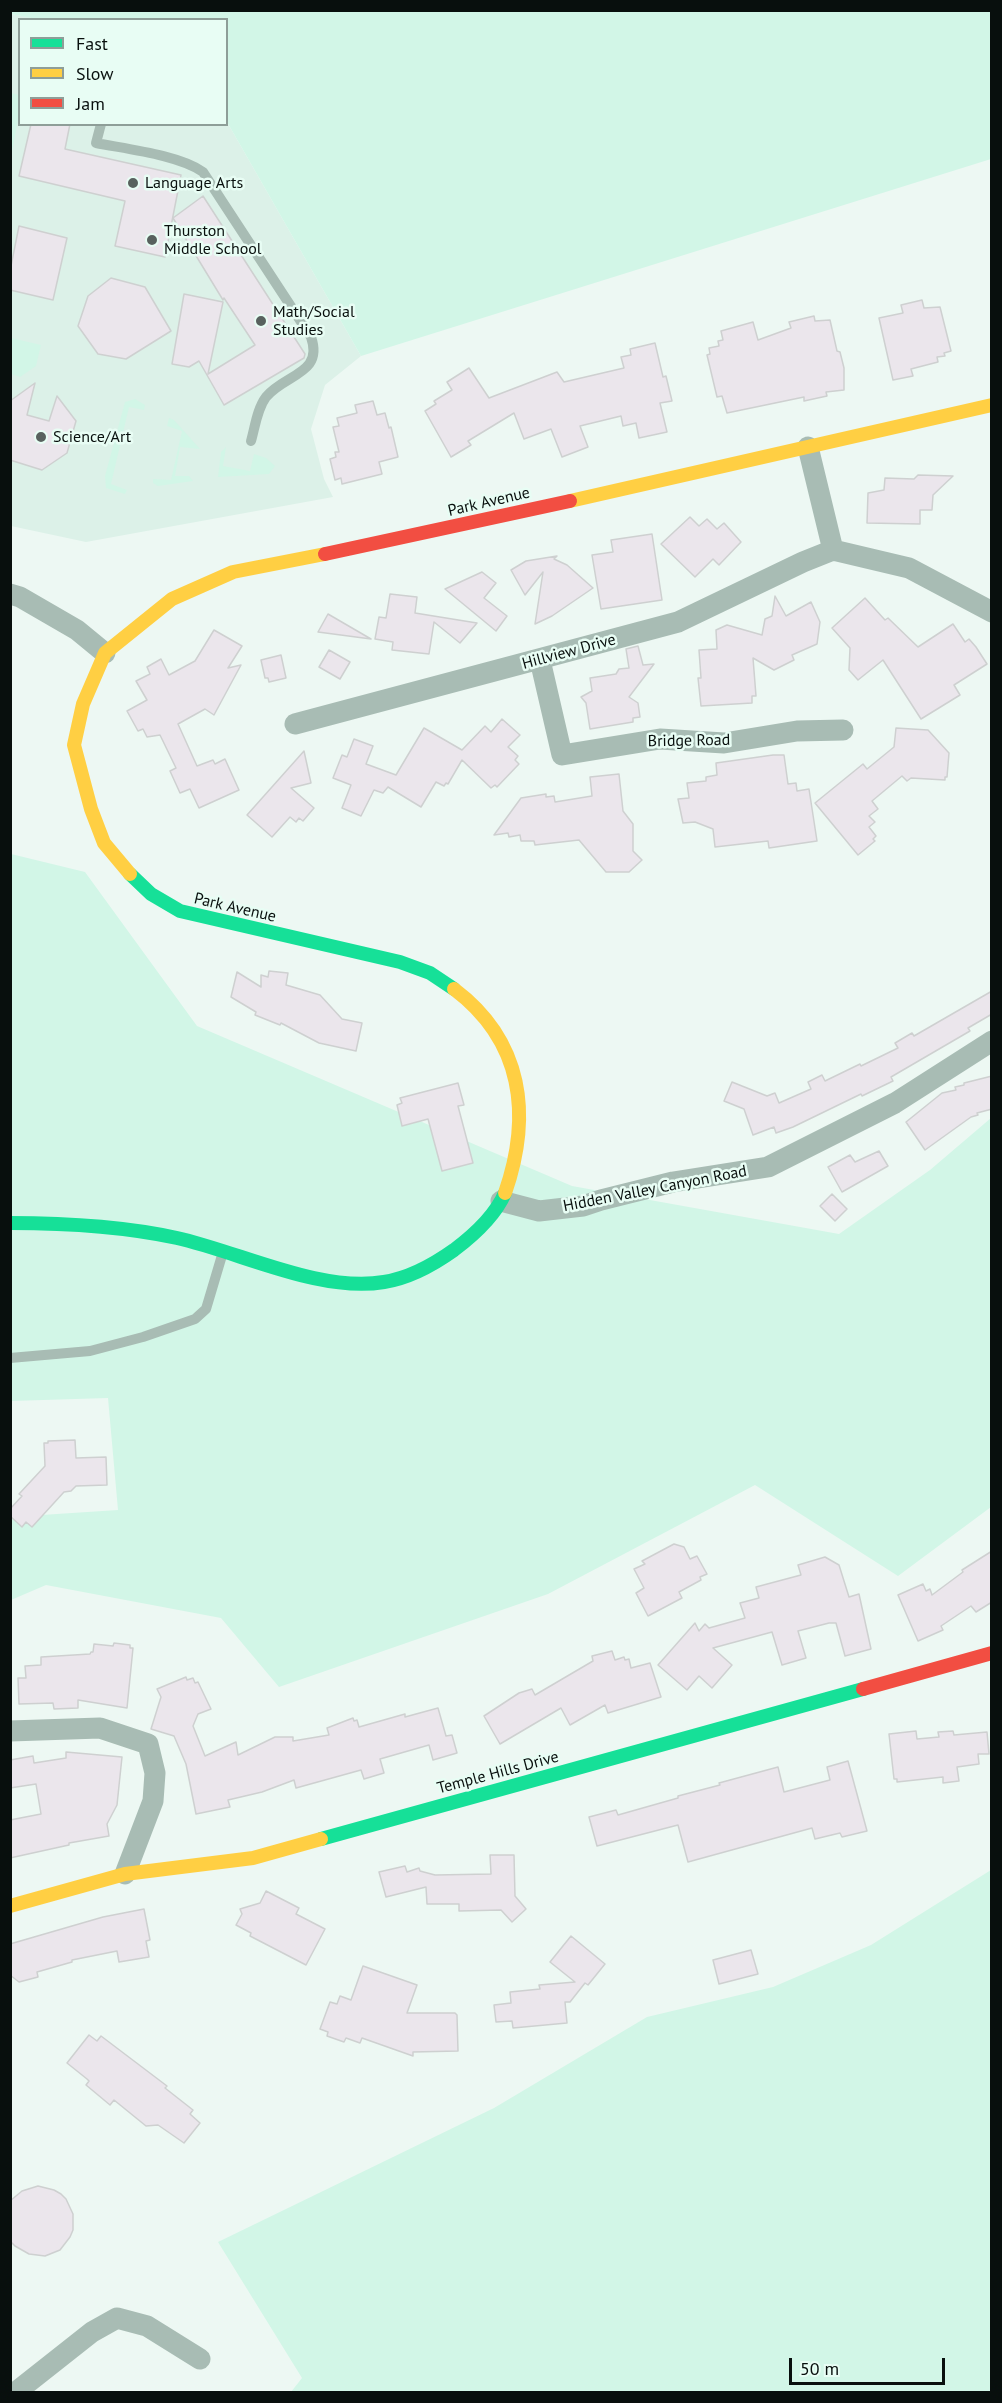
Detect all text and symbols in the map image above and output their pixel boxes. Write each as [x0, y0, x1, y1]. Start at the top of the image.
legend [18, 18, 228, 126]
text: Fast [76, 32, 108, 55]
text: Slow [76, 62, 114, 85]
text: Jam [76, 92, 105, 115]
place label: Language Arts [145, 173, 243, 193]
marker: Language Arts [126, 176, 140, 190]
place label: Thurston Middle School [164, 221, 262, 259]
marker: Thurston Middle School [145, 233, 159, 247]
place label: Math/Social Studies [273, 302, 355, 340]
marker: Math/Social Studies [254, 314, 268, 328]
place label: Science/Art [53, 427, 131, 447]
marker: Science/Art [34, 430, 48, 444]
street label: Park Avenue [446, 483, 532, 521]
street label: Hillview Drive [520, 630, 618, 674]
street label: Bridge Road [648, 731, 730, 751]
street label: Park Avenue [192, 889, 278, 927]
street label: Hidden Valley Canyon Road [561, 1162, 749, 1216]
street label: Temple Hills Drive [435, 1748, 561, 1798]
scale bar [792, 2346, 948, 2384]
text: 50 m [800, 2357, 839, 2380]

